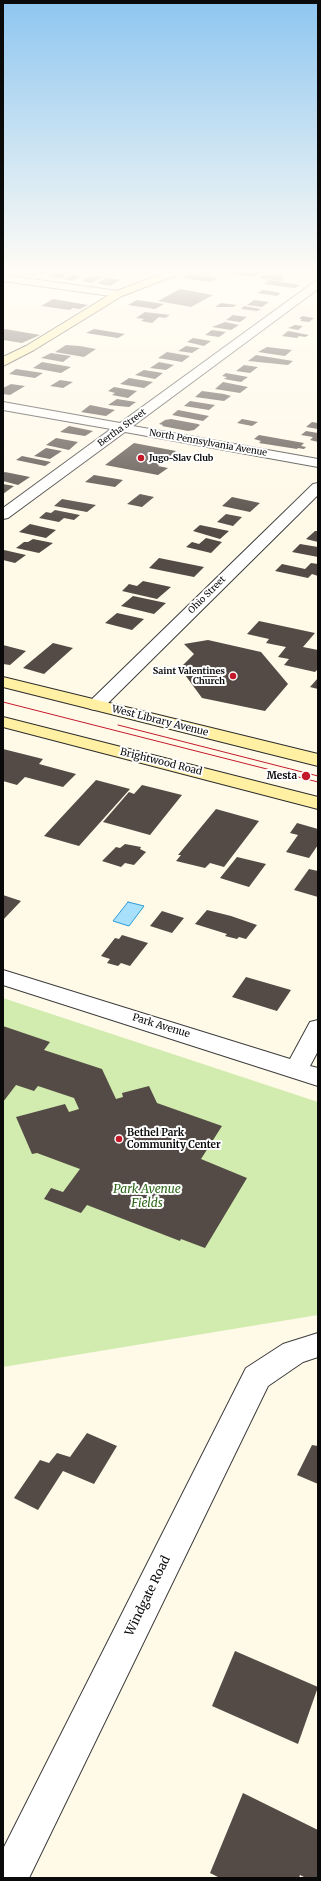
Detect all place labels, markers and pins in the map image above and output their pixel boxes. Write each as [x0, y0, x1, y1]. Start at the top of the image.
marker: Jugo-Slav Club [136, 453, 146, 463]
place label: Jugo-Slav Club [149, 453, 213, 463]
place label: Saint Valentines Church [153, 666, 225, 687]
marker: Saint Valentines Church [228, 671, 238, 681]
place label: Mesta [267, 770, 297, 782]
marker: Mesta [300, 770, 312, 782]
place label: Bethel Park Community Center [127, 1127, 221, 1150]
marker: Bethel Park Community Center [114, 1134, 124, 1144]

